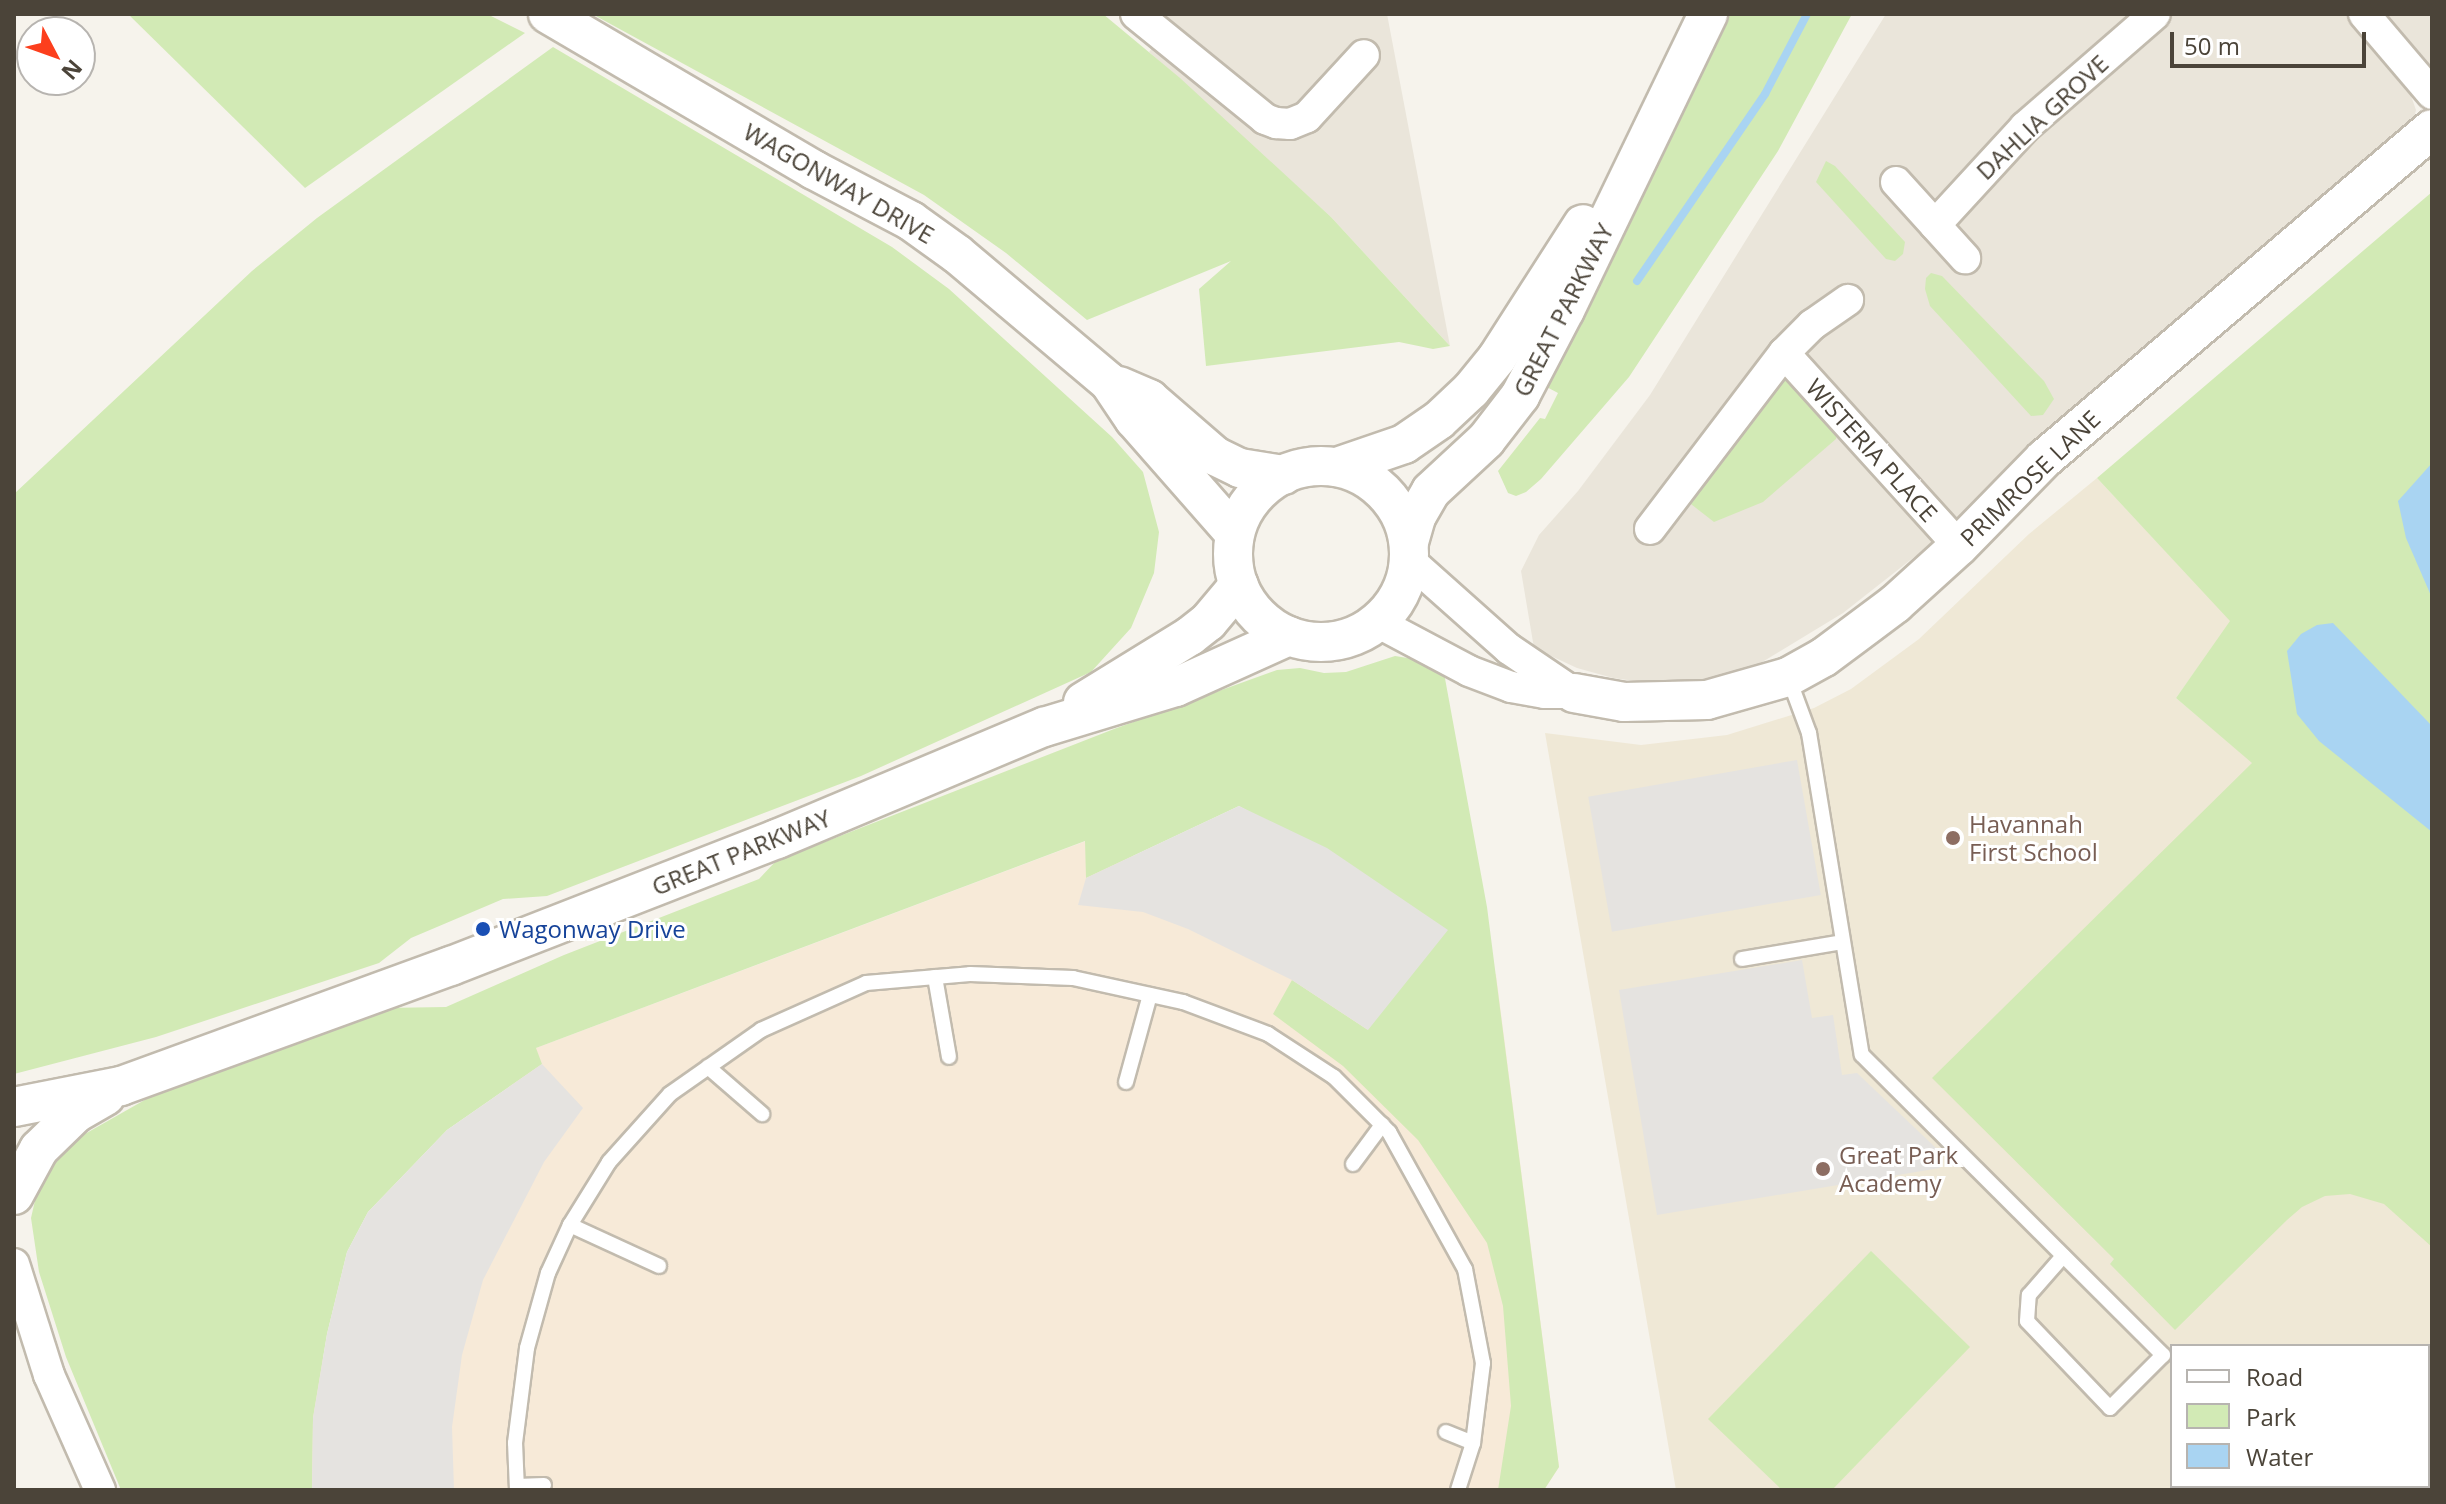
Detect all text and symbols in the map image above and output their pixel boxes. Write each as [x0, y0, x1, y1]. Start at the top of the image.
north arrow [16, 16, 96, 96]
scale bar [2174, 16, 2370, 66]
text: 50 m [2184, 29, 2240, 62]
street label: DAHLIA GROVE [1970, 49, 2114, 185]
text: N [55, 54, 90, 87]
street label: WAGONWAY DRIVE [739, 117, 939, 249]
street label: GREAT PARKWAY [1507, 219, 1619, 401]
street label: WISTERIA PLACE [1800, 373, 1944, 527]
street label: PRIMROSE LANE [1954, 404, 2106, 552]
street label: GREAT PARKWAY [647, 803, 835, 901]
place label: Havannah First School [1969, 810, 2098, 866]
marker: Havannah First School [1944, 829, 1962, 847]
place label: Wagonway Drive [499, 915, 686, 943]
marker: Wagonway Drive [474, 920, 492, 938]
place label: Great Park Academy [1839, 1141, 1958, 1197]
marker: Great Park Academy [1814, 1160, 1832, 1178]
legend [2170, 1344, 2430, 1488]
text: Road [2246, 1360, 2303, 1393]
text: Park [2246, 1400, 2296, 1433]
text: Water [2246, 1440, 2313, 1473]

